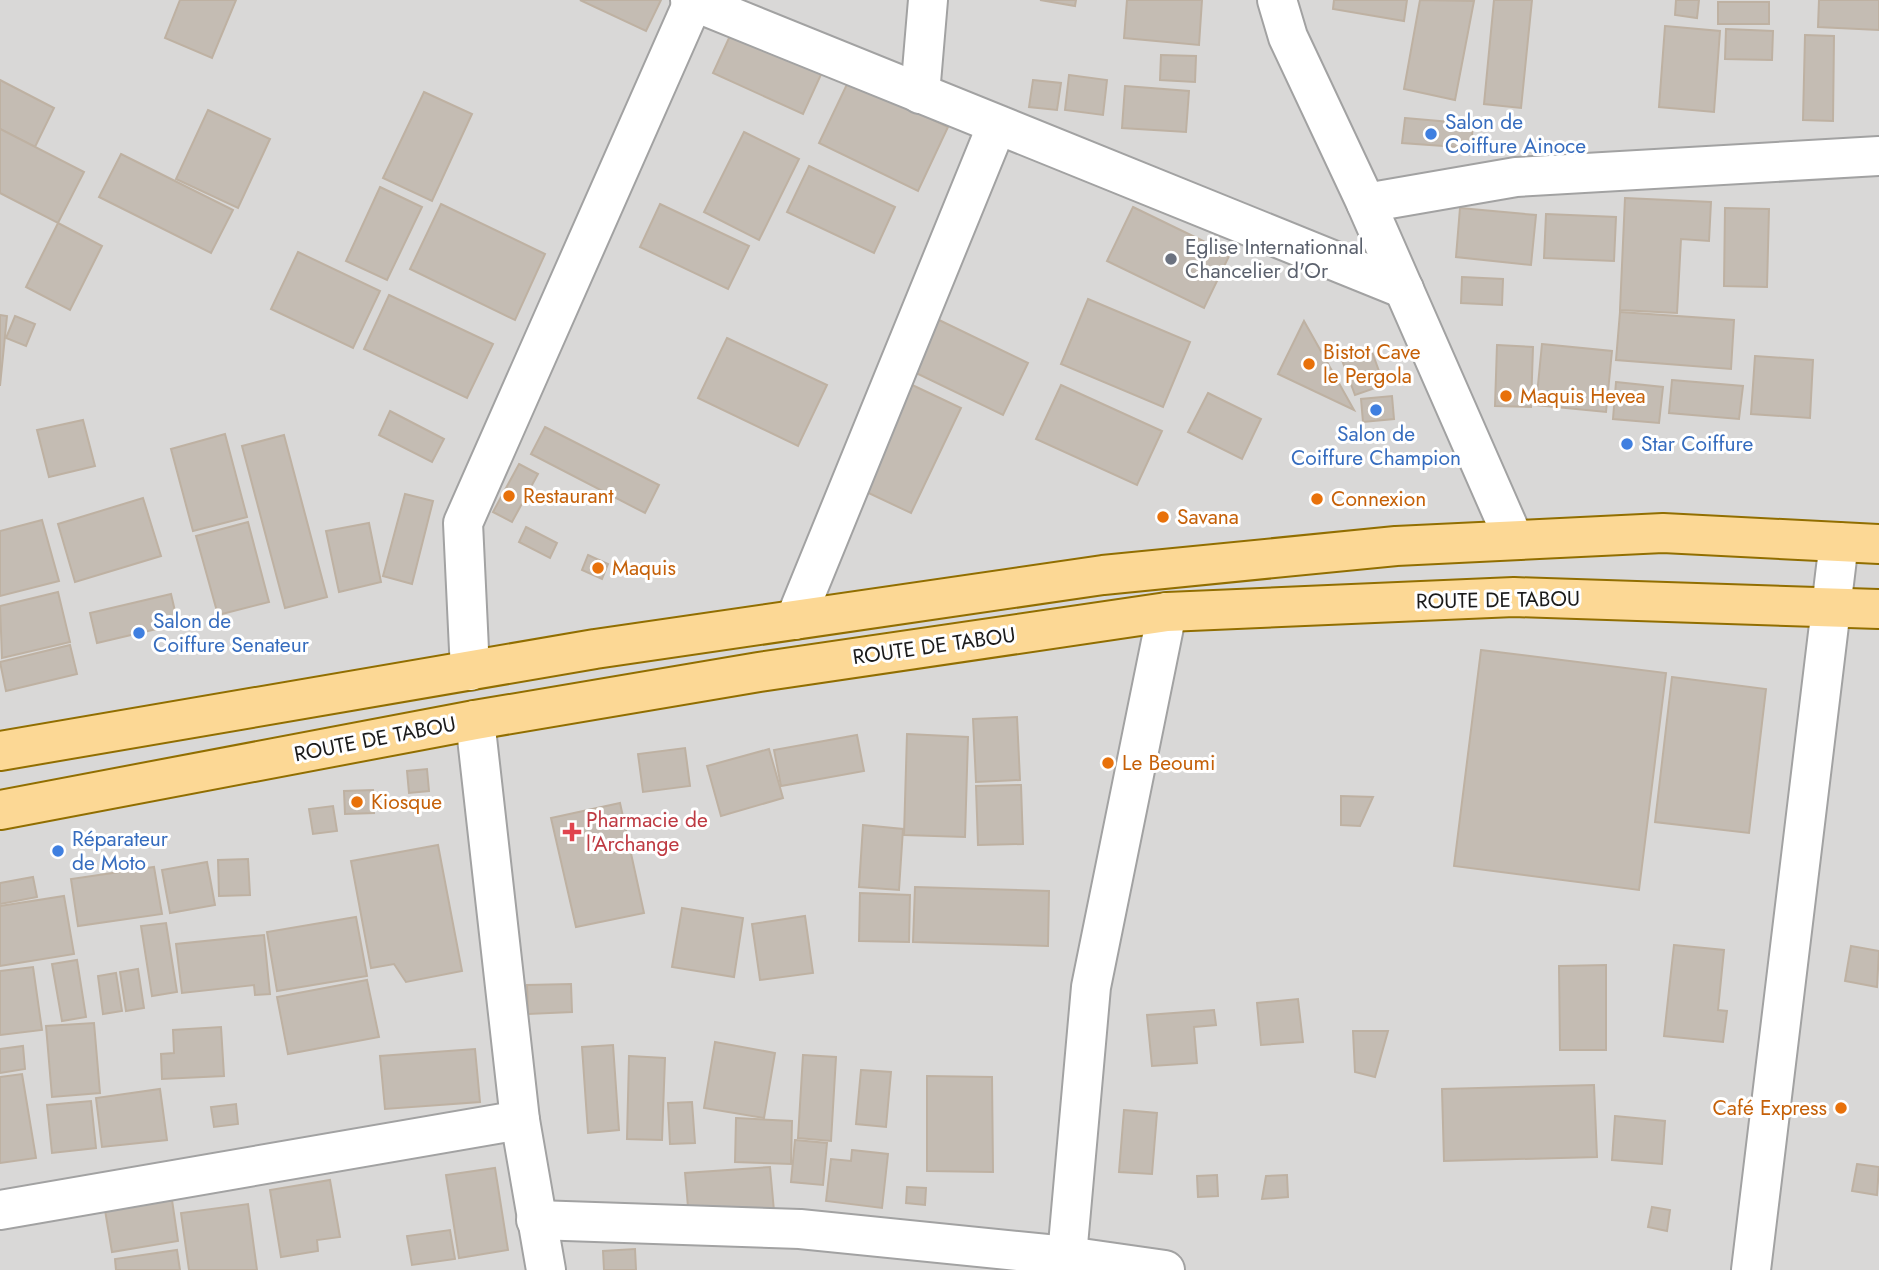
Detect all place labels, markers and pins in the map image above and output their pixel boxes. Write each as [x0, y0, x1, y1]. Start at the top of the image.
place label: Salon de Coiffure Ainoce [1445, 107, 1586, 161]
marker: Salon de Coiffure Ainoce [1423, 126, 1439, 142]
place label: Eglise Internationnal Chancelier d'Or [1185, 232, 1364, 286]
marker: Eglise Internationnal Chancelier d'Or [1163, 251, 1179, 267]
place label: Bistot Cave le Pergola [1323, 337, 1421, 391]
marker: Bistot Cave le Pergola [1301, 356, 1317, 372]
place label: Maquis Hevea [1520, 381, 1646, 411]
marker: Maquis Hevea [1498, 388, 1514, 404]
marker: Salon de Coiffure Champion [1368, 402, 1384, 418]
place label: Salon de Coiffure Champion [1291, 419, 1461, 473]
place label: Star Coiffure [1641, 429, 1753, 459]
marker: Star Coiffure [1619, 436, 1635, 452]
place label: Restaurant [523, 481, 614, 511]
place label: Connexion [1331, 484, 1426, 514]
marker: Restaurant [501, 488, 517, 504]
marker: Connexion [1309, 491, 1325, 507]
place label: Savana [1177, 502, 1239, 532]
marker: Savana [1155, 509, 1171, 525]
place label: Maquis [612, 553, 676, 583]
marker: Maquis [590, 560, 606, 576]
place label: Salon de Coiffure Senateur [153, 606, 310, 660]
marker: Salon de Coiffure Senateur [131, 625, 147, 641]
place label: Le Beoumi [1122, 748, 1215, 778]
marker: Le Beoumi [1100, 755, 1116, 771]
place label: Kiosque [371, 787, 442, 817]
marker: Kiosque [349, 794, 365, 810]
place label: Pharmacie de l'Archange [586, 805, 708, 859]
place label: Réparateur de Moto [72, 824, 169, 878]
marker: Pharmacie de l'Archange [564, 824, 580, 840]
marker: Réparateur de Moto [50, 843, 66, 859]
place label: Café Express [1712, 1093, 1827, 1123]
marker: Café Express [1833, 1100, 1849, 1116]

